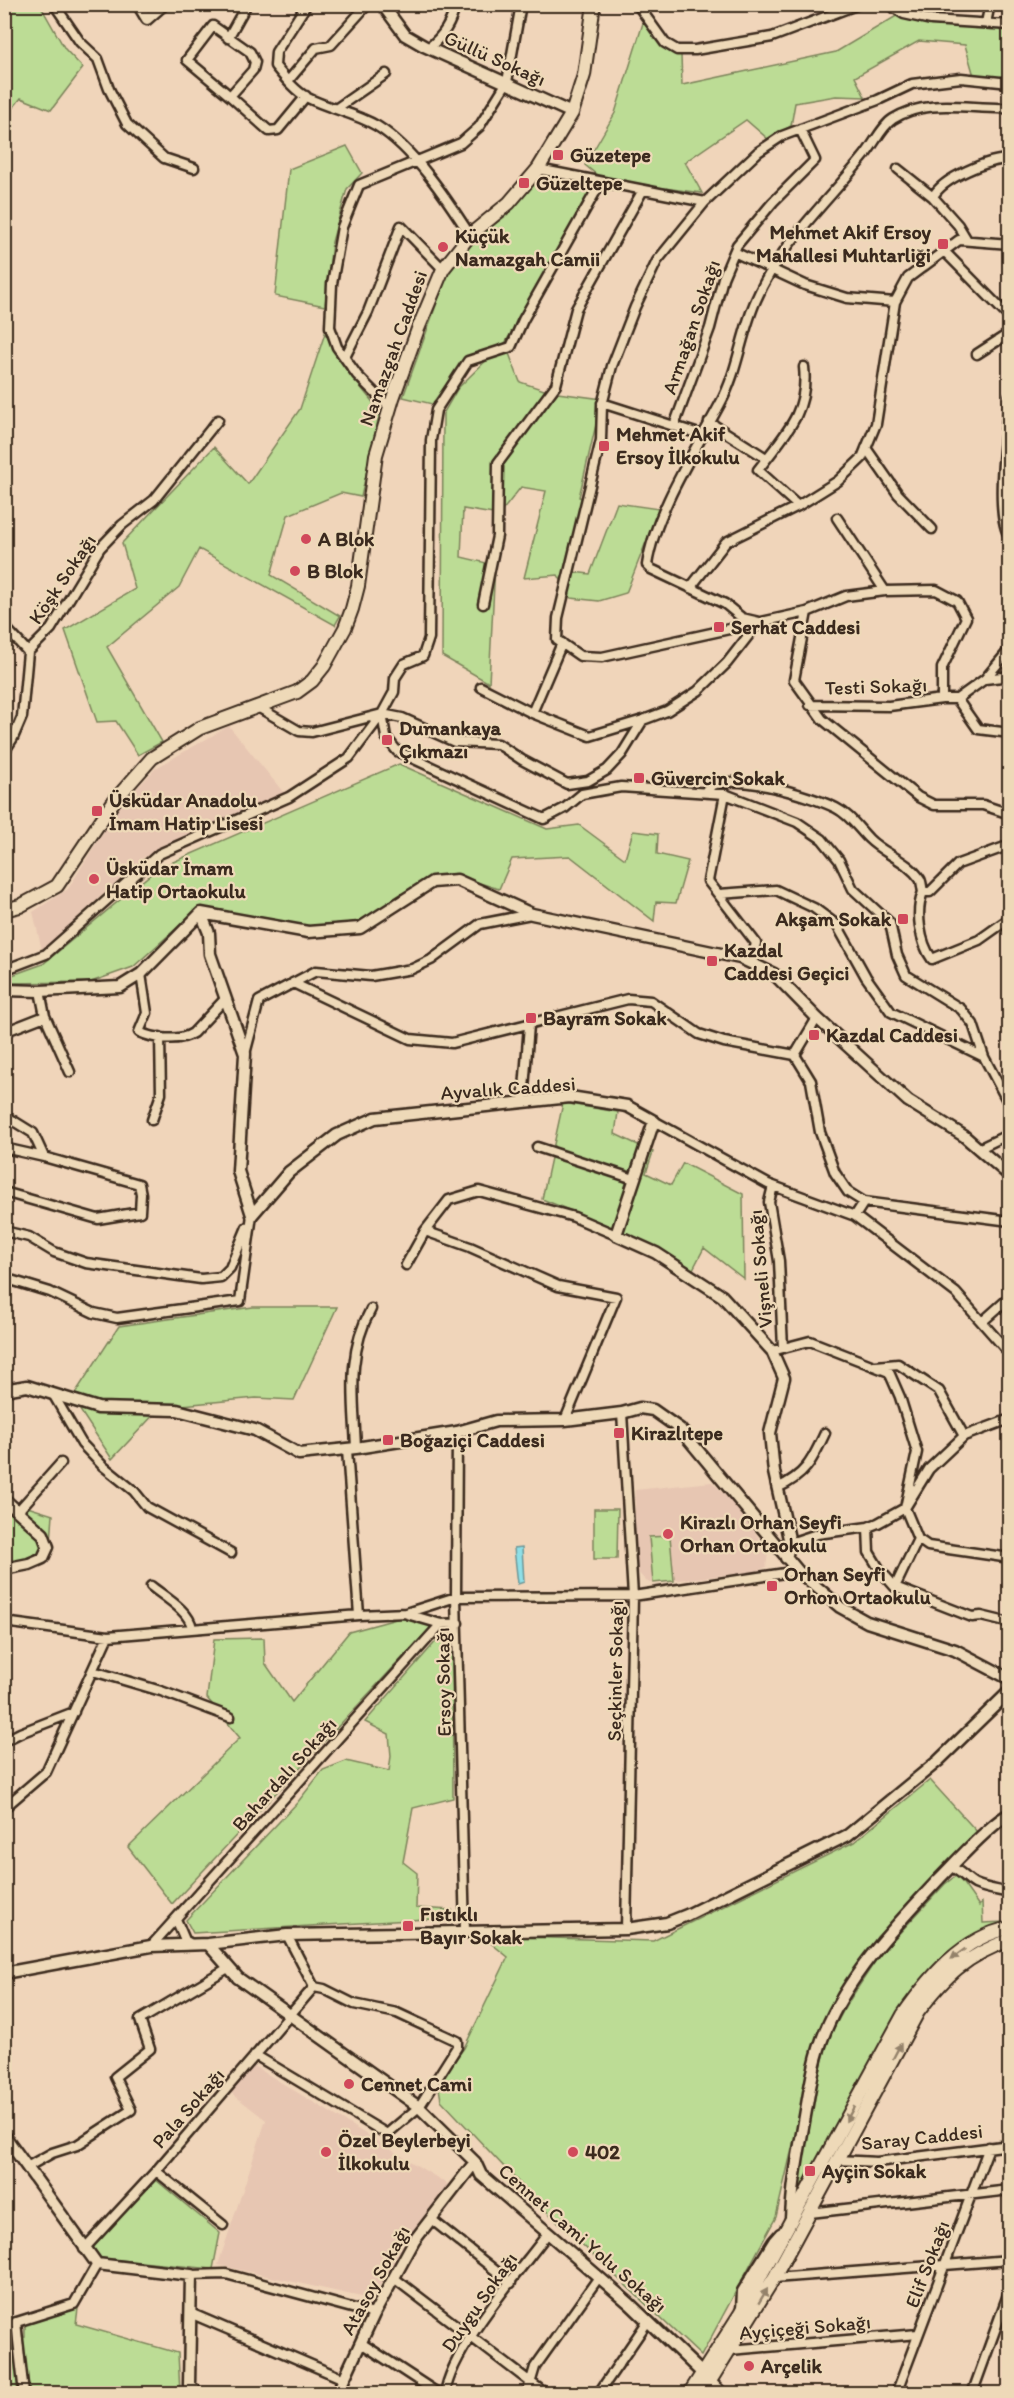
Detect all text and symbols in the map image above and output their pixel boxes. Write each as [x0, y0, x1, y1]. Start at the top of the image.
street label: Güllü Sokağı [440, 25, 550, 91]
place label: Güzetepe [570, 143, 651, 168]
marker: Güzetepe [551, 148, 565, 162]
place label: Güzeltepe [536, 171, 623, 196]
marker: Güzeltepe [517, 176, 531, 190]
place label: Mehmet Akif Ersoy Mahallesi Muhtarliği [756, 220, 932, 268]
place label: Küçük Namazgah Camii [455, 224, 600, 272]
marker: Mehmet Akif Ersoy Mahallesi Muhtarliği [936, 237, 950, 251]
marker: Küçük Namazgah Camii [436, 240, 450, 254]
street label: Armağan Sokağı [657, 257, 725, 397]
street label: Namazgah Caddesi [354, 267, 432, 429]
place label: Mehmet Akif Ersoy İlkokulu [616, 422, 740, 470]
marker: Mehmet Akif Ersoy İlkokulu [597, 439, 611, 453]
place label: A Blok [317, 527, 375, 551]
street label: Köşk Sokağı [23, 529, 101, 629]
marker: A Blok [299, 532, 313, 546]
place label: B Blok [307, 559, 364, 583]
marker: B Blok [288, 564, 302, 578]
place label: Serhat Caddesi [731, 615, 860, 639]
marker: Serhat Caddesi [712, 620, 726, 634]
street label: Testi Sokağı [824, 672, 928, 700]
place label: Dumankaya Çıkmazı [399, 716, 502, 764]
marker: Dumankaya Çıkmazı [380, 733, 394, 747]
place label: Güvercin Sokak [651, 766, 786, 790]
marker: Güvercin Sokak [632, 771, 646, 785]
place label: Üsküdar Anadolu İmam Hatip Lisesi [109, 788, 263, 836]
marker: Üsküdar Anadolu İmam Hatip Lisesi [90, 804, 104, 818]
place label: Üsküdar İmam Hatip Ortaokulu [106, 856, 247, 904]
marker: Üsküdar İmam Hatip Ortaokulu [87, 872, 101, 886]
place label: Akşam Sokak [774, 907, 892, 932]
marker: Akşam Sokak [896, 912, 910, 926]
place label: Kazdal Caddesi Geçici [724, 938, 849, 986]
marker: Kazdal Caddesi Geçici [705, 954, 719, 968]
place label: Bayram Sokak [543, 1006, 667, 1031]
marker: Bayram Sokak [524, 1011, 538, 1025]
place label: Kazdal Caddesi [826, 1023, 958, 1047]
marker: Kazdal Caddesi [807, 1028, 821, 1042]
street label: Ayvalık Caddesi [440, 1071, 576, 1105]
street label: Vişneli Sokağı [743, 1209, 777, 1329]
place label: Kirazlıtepe [631, 1421, 723, 1446]
marker: Kirazlıtepe [612, 1426, 626, 1440]
place label: Boğaziçi Caddesi [400, 1428, 545, 1453]
marker: Boğaziçi Caddesi [381, 1433, 395, 1447]
place label: Kirazlı Orhan Seyfi Orhan Ortaokulu [680, 1510, 842, 1557]
marker: Kirazlı Orhan Seyfi Orhan Ortaokulu [661, 1527, 675, 1541]
place label: Orhan Seyfi Orhon Ortaokulu [784, 1562, 931, 1609]
marker: Orhan Seyfi Orhon Ortaokulu [765, 1579, 779, 1593]
street label: Seçkinler Sokağı [602, 1600, 628, 1742]
street label: Ersoy Sokağı [430, 1627, 456, 1737]
street label: Bahardalı Sokağı [227, 1712, 341, 1836]
place label: Fıstıklı Bayır Sokak [420, 1902, 523, 1950]
marker: Fıstıklı Bayır Sokak [401, 1919, 415, 1933]
one-way arrow [950, 1948, 966, 1960]
one-way arrow [892, 2042, 902, 2059]
street label: Pala Sokağı [147, 2063, 229, 2153]
place label: Cennet Cami [361, 2072, 472, 2096]
marker: Cennet Cami [342, 2077, 356, 2091]
one-way arrow [845, 2106, 855, 2123]
street label: Saray Caddesi [860, 2119, 984, 2155]
place label: Özel Beylerbeyi İlkokulu [338, 2128, 471, 2175]
place label: 402 [585, 2140, 620, 2164]
marker: Özel Beylerbeyi İlkokulu [319, 2145, 333, 2159]
marker: 402 [566, 2145, 580, 2159]
street label: Cennet Cami Yolu Sokağı [494, 2158, 672, 2318]
place label: Ayçin Sokak [821, 2159, 927, 2184]
marker: Ayçin Sokak [803, 2164, 817, 2178]
street label: Elif Sokağı [899, 2217, 955, 2311]
street label: Atasoy Sokağı [335, 2221, 415, 2339]
street label: Duygu Sokağı [436, 2247, 522, 2357]
one-way arrow [758, 2287, 768, 2304]
street label: Ayçiçeği Sokağı [738, 2309, 872, 2345]
place label: Arçelik [760, 2354, 822, 2379]
marker: Arçelik [742, 2359, 756, 2373]

